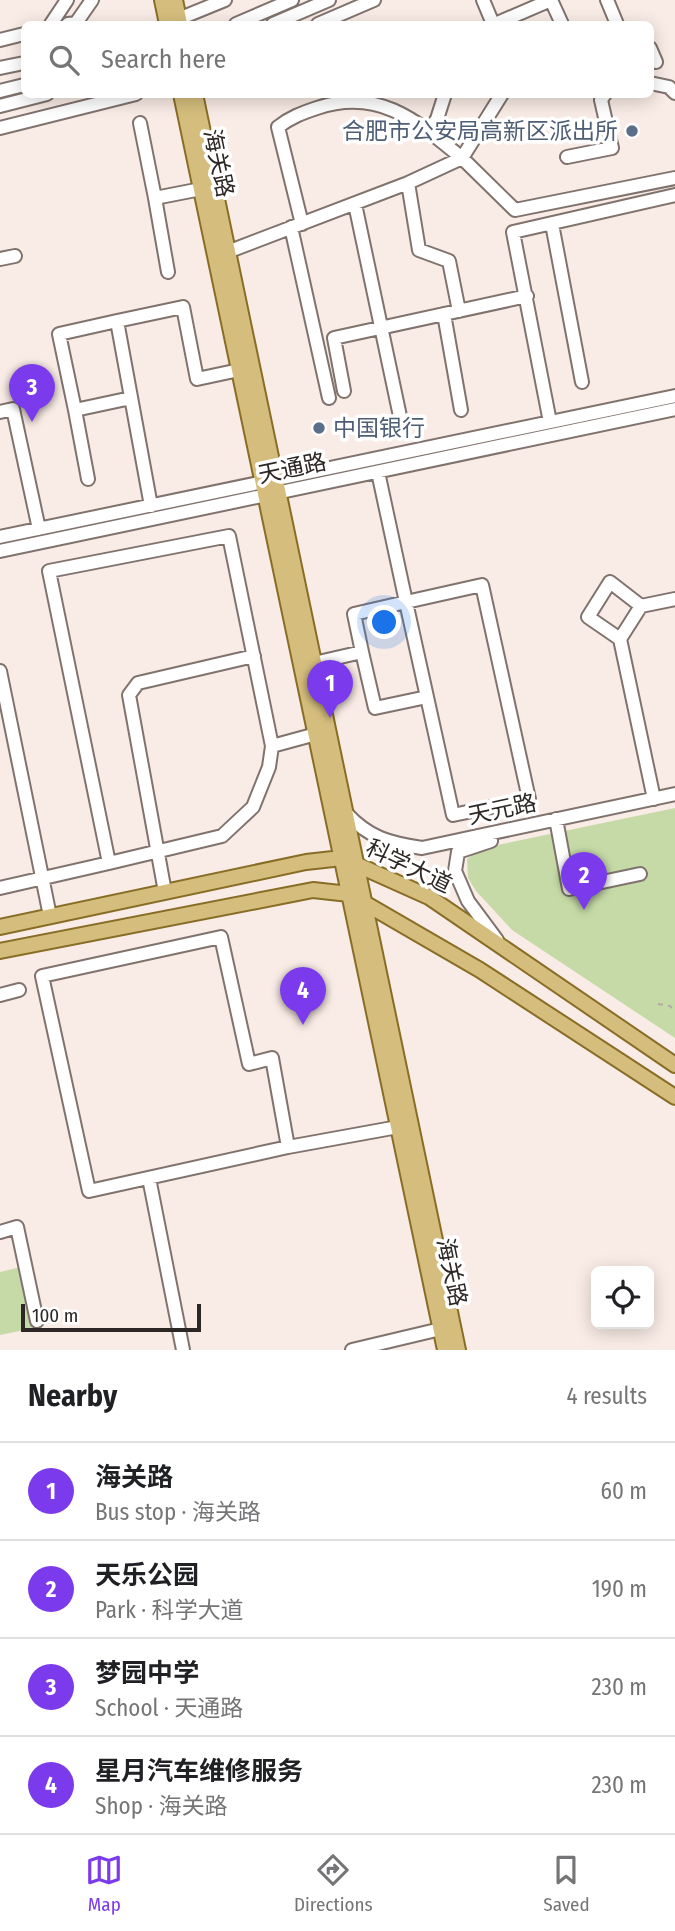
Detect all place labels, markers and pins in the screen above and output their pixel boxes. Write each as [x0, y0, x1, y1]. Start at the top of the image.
place label: 合肥市公安局高新区派出所 [342, 117, 618, 145]
marker: 合肥市公安局高新区派出所 [624, 123, 640, 139]
pin: 3 [9, 364, 55, 422]
place label: 中国银行 [333, 414, 425, 442]
marker: 中国银行 [311, 420, 327, 436]
pin: 1 [307, 660, 353, 718]
pin: 2 [561, 852, 607, 910]
pin: 4 [280, 967, 326, 1025]

